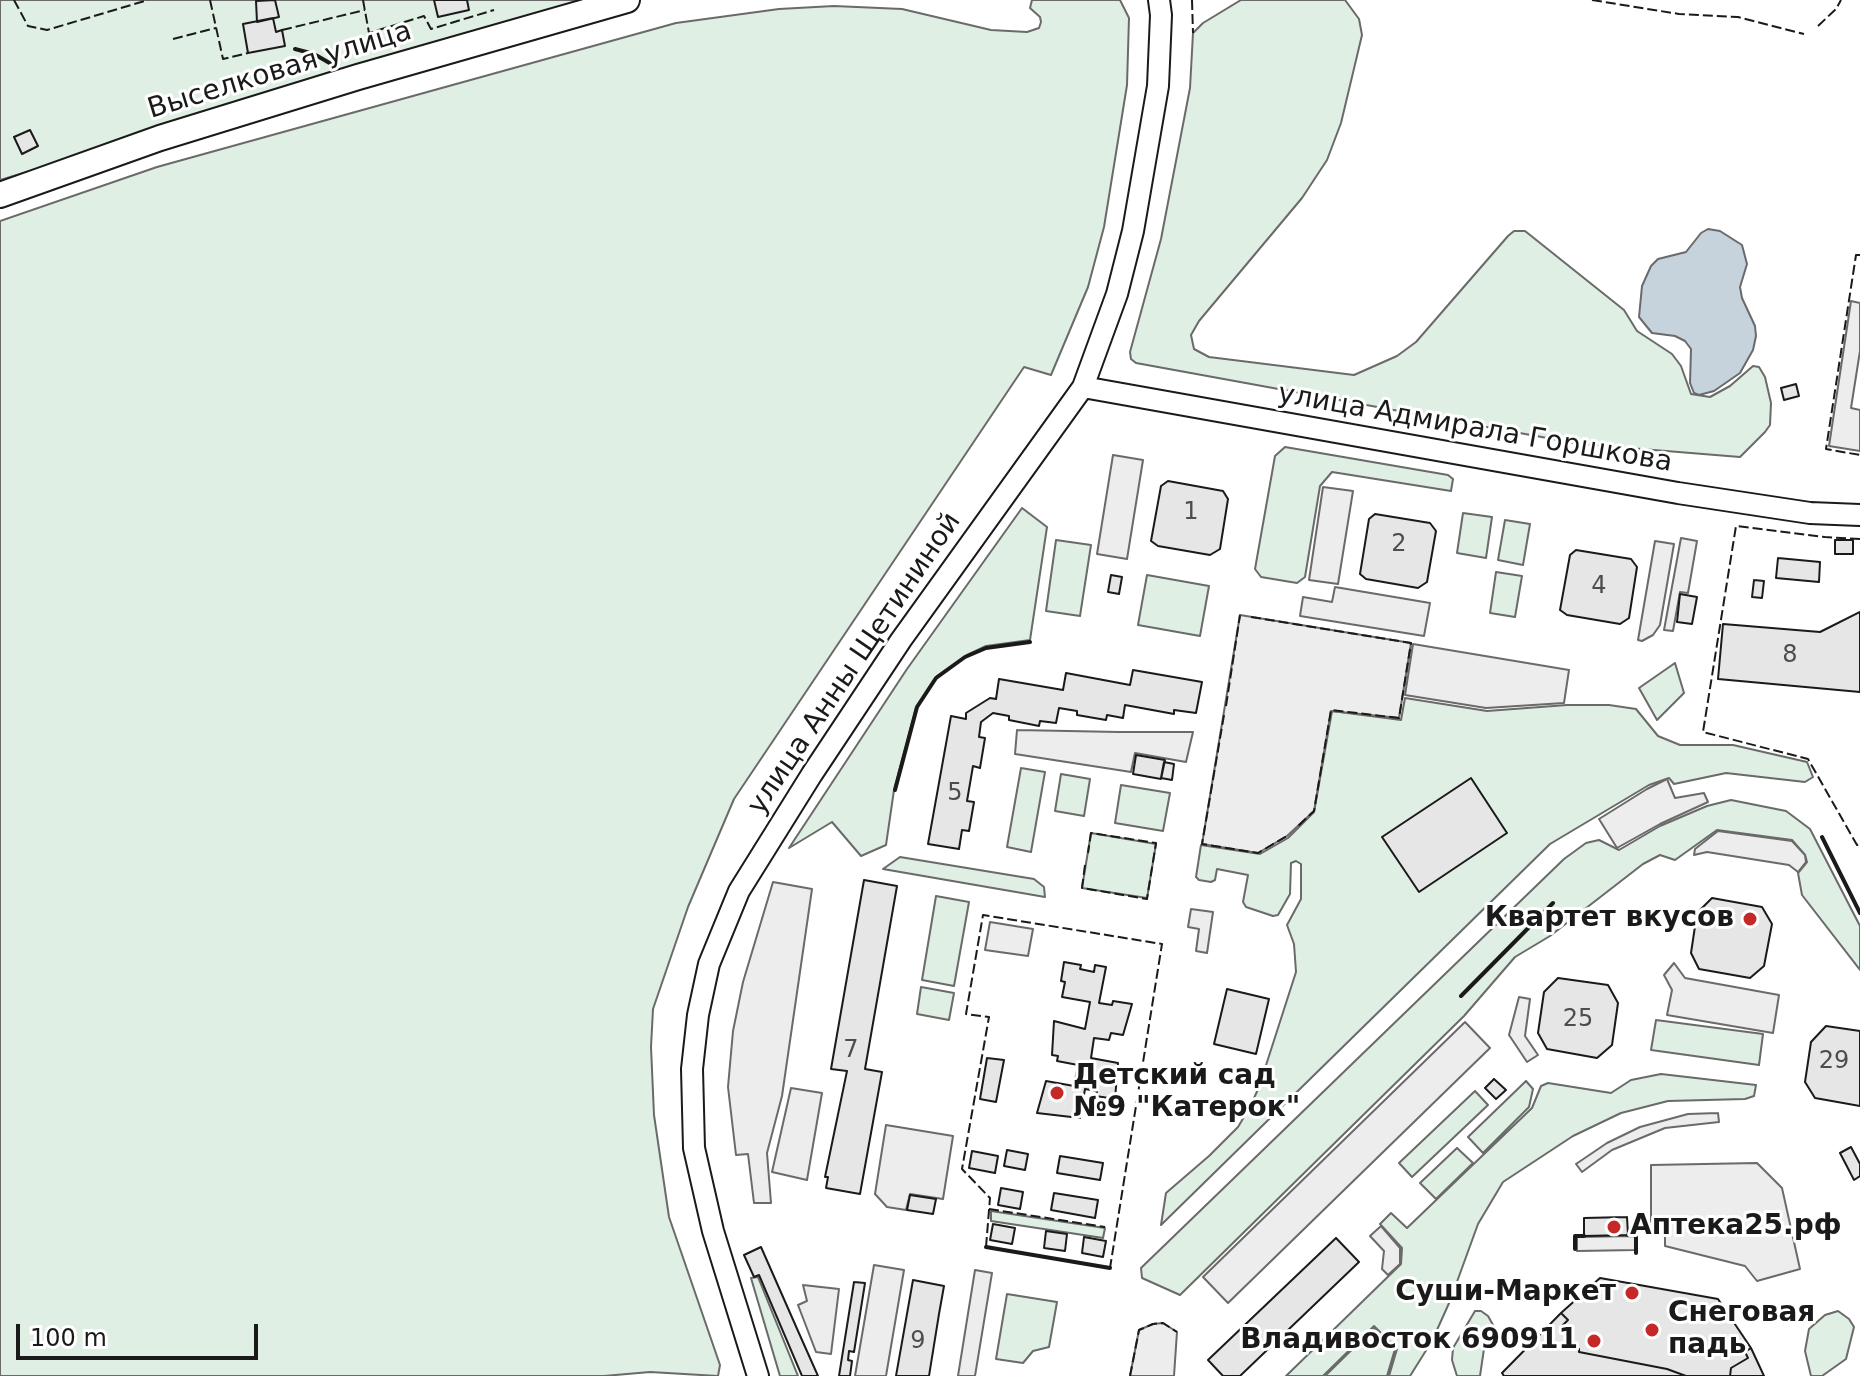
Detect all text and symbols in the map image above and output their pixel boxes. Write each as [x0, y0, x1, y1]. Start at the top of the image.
street label: Выселковая улица [144, 15, 416, 127]
street label: улица Адмирала Горшкова [1275, 378, 1675, 480]
house number: 1 [1183, 499, 1199, 527]
street label: улица Анны Щетининой [741, 507, 969, 821]
house number: 2 [1391, 531, 1407, 559]
house number: 4 [1591, 573, 1607, 601]
house number: 8 [1782, 642, 1798, 670]
house number: 5 [947, 780, 963, 808]
place label: Квартет вкусов [1485, 902, 1734, 936]
marker: Квартет вкусов [1741, 910, 1759, 928]
house number: 25 [1563, 1006, 1593, 1034]
house number: 7 [843, 1037, 859, 1065]
house number: 29 [1819, 1048, 1849, 1076]
place label: Детский сад №9 "Катерок" [1073, 1060, 1300, 1126]
marker: Детский сад №9 "Катерок" [1048, 1084, 1066, 1102]
place label: Аптека25.рф [1630, 1210, 1842, 1244]
marker: Аптека25.рф [1605, 1218, 1623, 1236]
place label: Суши-Маркет [1395, 1276, 1616, 1310]
marker: Суши-Маркет [1623, 1284, 1641, 1302]
place label: Снеговая падь [1668, 1297, 1815, 1363]
scale bar [20, 1308, 262, 1358]
marker: Снеговая падь [1643, 1321, 1661, 1339]
text: 100 m [30, 1324, 107, 1352]
place label: Владивосток 690911 [1240, 1324, 1578, 1358]
house number: 9 [910, 1328, 926, 1356]
marker: Владивосток 690911 [1585, 1332, 1603, 1350]

